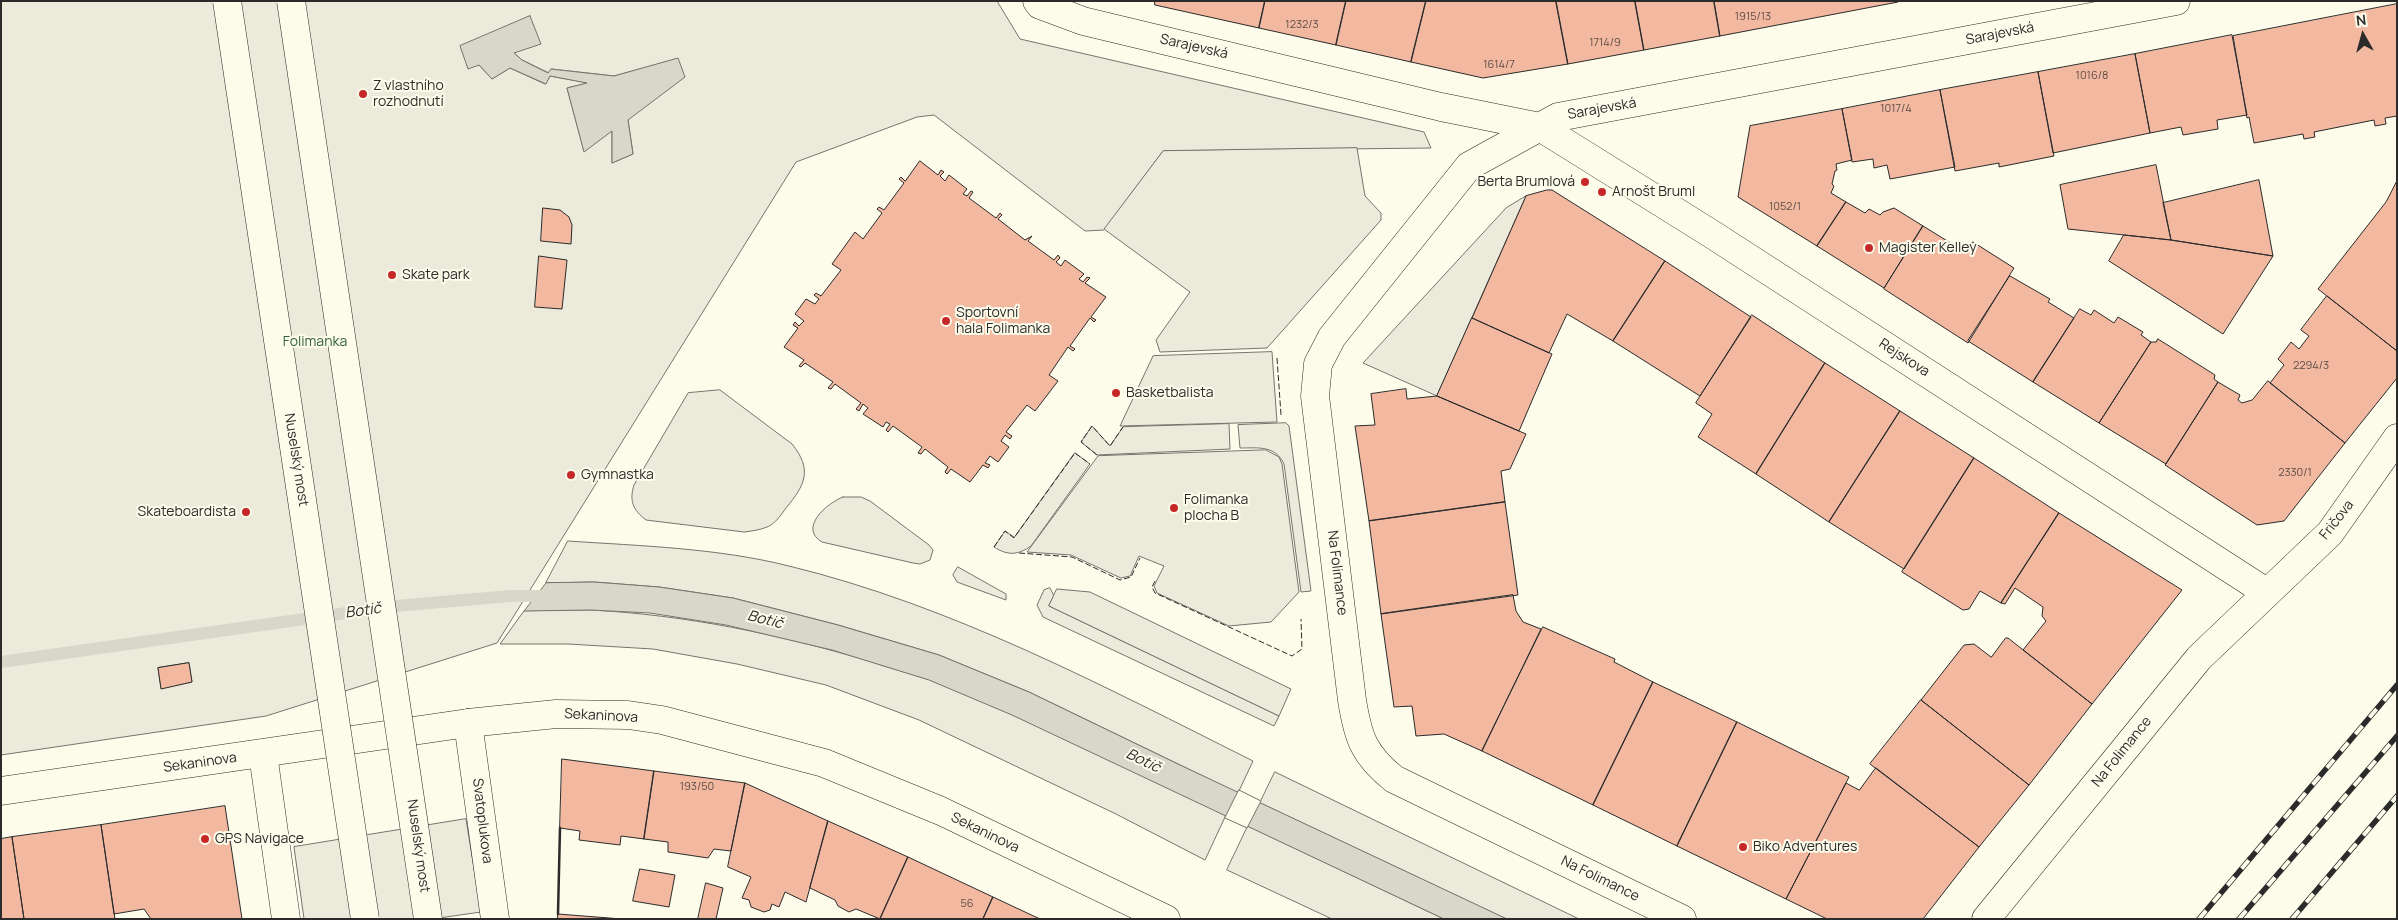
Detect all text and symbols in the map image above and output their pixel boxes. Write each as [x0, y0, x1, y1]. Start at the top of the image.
house number: 1915/13 [1735, 10, 1771, 24]
north arrow [2338, 10, 2388, 60]
text: N [2355, 10, 2367, 30]
house number: 1232/3 [1285, 18, 1319, 32]
street label: Sarajevská [1964, 19, 2036, 49]
street label: Sarajevská [1158, 31, 1230, 63]
house number: 1714/9 [1589, 36, 1621, 50]
house number: 1614/7 [1483, 58, 1515, 72]
house number: 1016/8 [2076, 69, 2108, 83]
place label: Z vlastního rozhodnutí [373, 78, 444, 110]
marker: Z vlastního rozhodnutí [357, 88, 369, 100]
street label: Sarajevská [1566, 95, 1638, 123]
house number: 1017/4 [1880, 102, 1912, 116]
place label: Berta Brumlová [1477, 174, 1575, 190]
marker: Berta Brumlová [1579, 176, 1591, 188]
place label: Arnošt Bruml [1612, 184, 1695, 200]
marker: Arnošt Bruml [1596, 186, 1608, 198]
house number: 1052/1 [1769, 200, 1801, 214]
place label: Magister Kelley [1879, 240, 1977, 256]
marker: Magister Kelley [1863, 242, 1875, 254]
place label: Skate park [402, 267, 470, 283]
marker: Skate park [386, 269, 398, 281]
place label: Sportovní hala Folimanka [956, 305, 1050, 338]
marker: Sportovní hala Folimanka [940, 315, 952, 327]
park label: Folimanka [283, 334, 347, 350]
street label: Rejskova [1875, 335, 1933, 381]
house number: 2294/3 [2293, 359, 2329, 373]
place label: Basketbalista [1126, 385, 1214, 401]
marker: Basketbalista [1110, 387, 1122, 399]
street label: Nuselský most [280, 412, 312, 508]
house number: 2330/1 [2278, 466, 2312, 480]
place label: Gymnastka [581, 467, 654, 483]
marker: Gymnastka [565, 469, 577, 481]
place label: Folimanka plocha B [1184, 492, 1248, 524]
street label: Fričova [2316, 497, 2358, 543]
marker: Folimanka plocha B [1168, 502, 1180, 514]
place label: Skateboardista [138, 504, 236, 520]
marker: Skateboardista [240, 506, 252, 518]
street label: Na Folimance [1323, 530, 1351, 616]
water label: Botič [344, 600, 382, 622]
water label: Botič [745, 607, 785, 633]
street label: Sekaninova [564, 706, 638, 726]
street label: Na Folimance [2089, 714, 2155, 790]
water label: Botič [1123, 745, 1163, 777]
street label: Sekaninova [162, 750, 238, 776]
street label: Svatoplukova [468, 777, 496, 865]
house number: 193/50 [680, 780, 714, 794]
street label: Nuselský most [403, 798, 433, 894]
street label: Sekaninova [948, 809, 1022, 857]
place label: GPS Navigace [215, 831, 304, 847]
marker: GPS Navigace [199, 833, 211, 845]
place label: Biko Adventures [1753, 839, 1857, 855]
marker: Biko Adventures [1737, 841, 1749, 853]
street label: Na Folimance [1558, 853, 1642, 905]
house number: 56 [960, 897, 974, 911]

